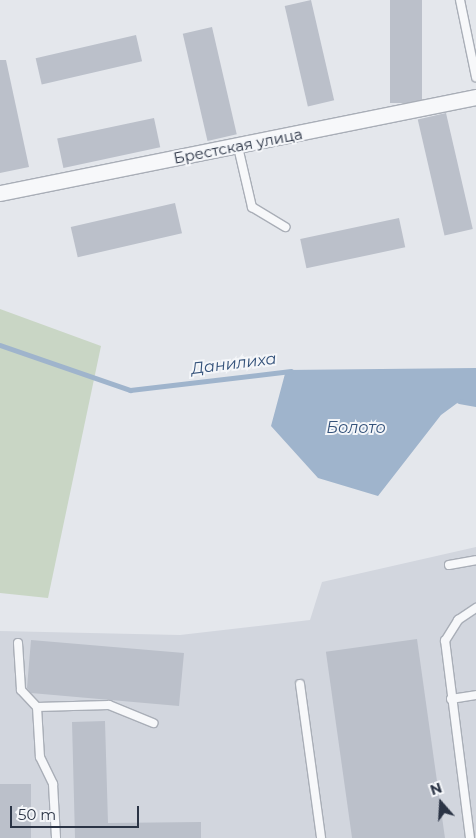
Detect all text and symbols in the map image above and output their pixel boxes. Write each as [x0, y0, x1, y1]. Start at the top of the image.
street label: Брестская улица [172, 125, 304, 167]
water label: Данилиха [190, 349, 278, 379]
water label: Болото [326, 418, 386, 438]
north arrow [416, 778, 466, 828]
text: N [428, 778, 444, 799]
scale bar [12, 796, 141, 828]
text: 50 m [18, 805, 56, 824]

